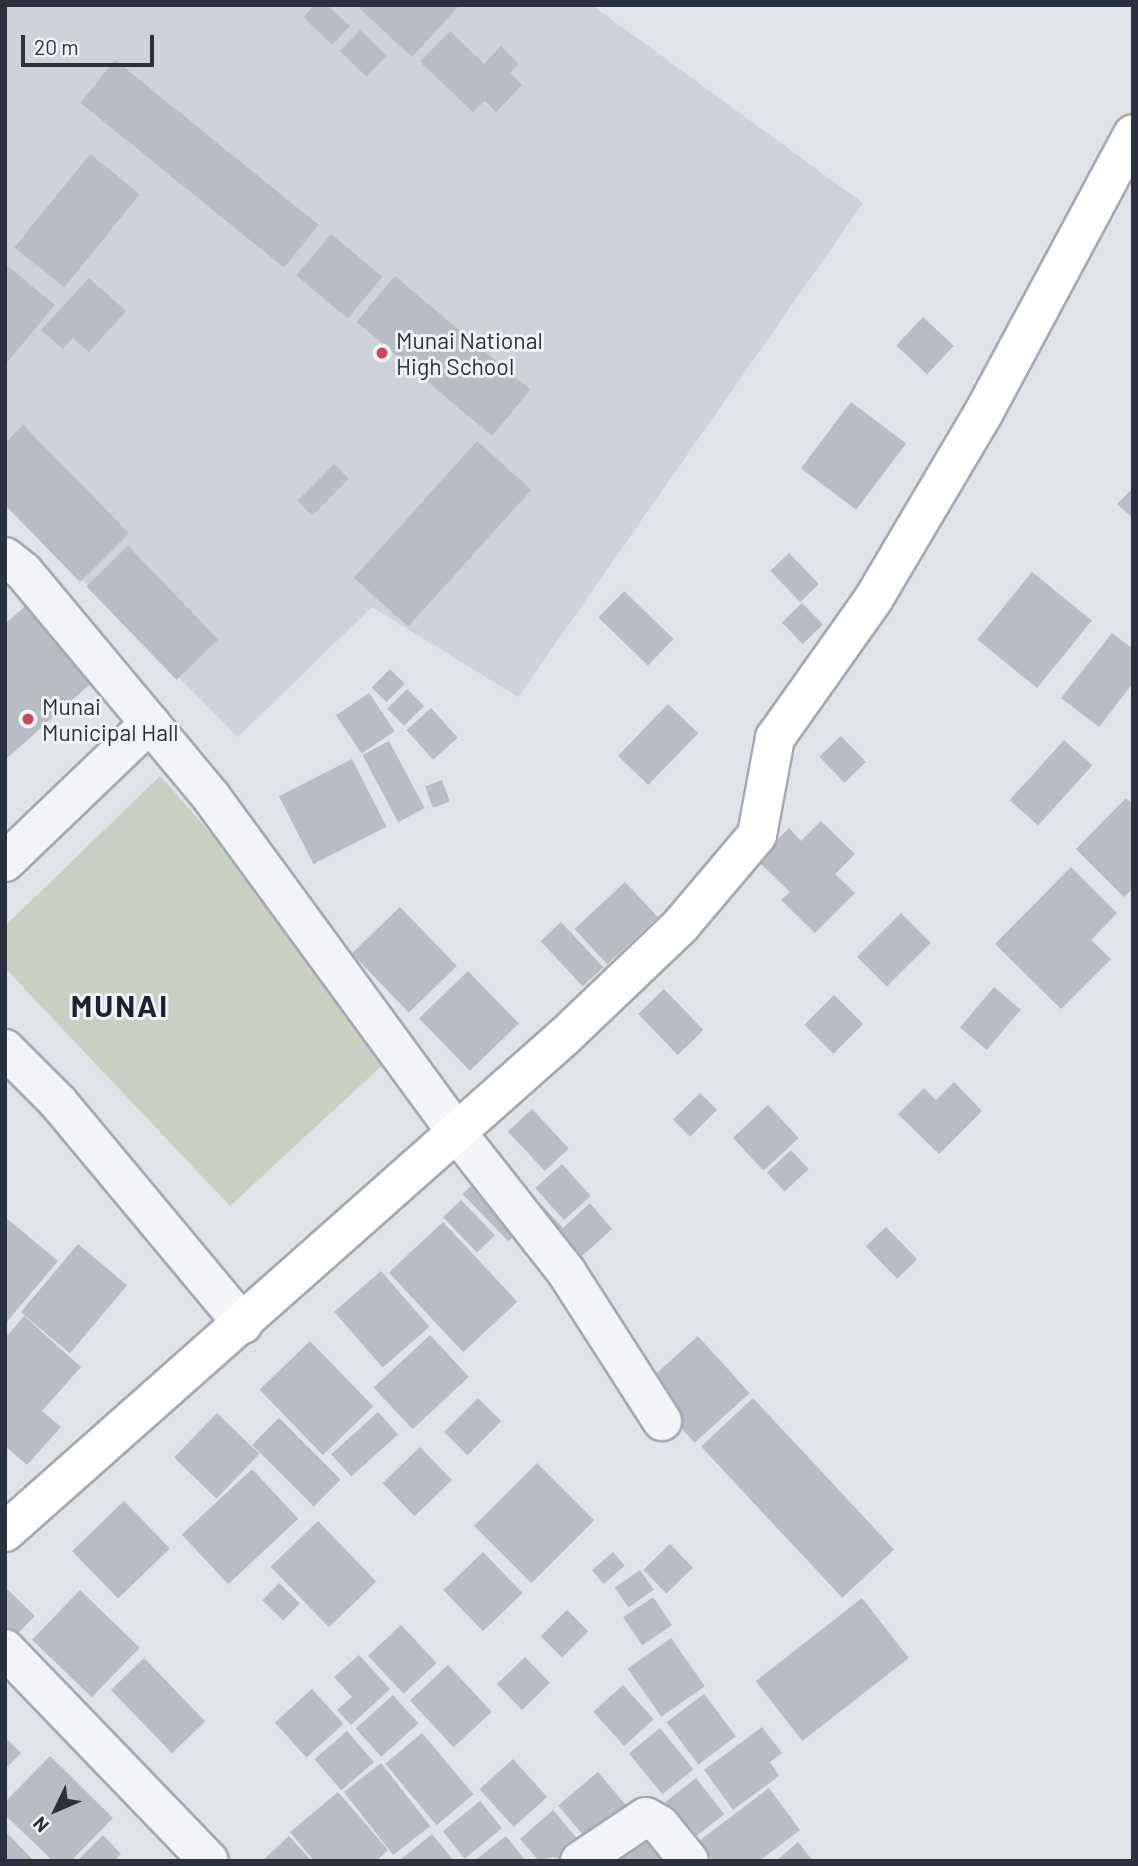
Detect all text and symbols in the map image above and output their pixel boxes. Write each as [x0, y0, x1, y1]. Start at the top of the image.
scale bar [24, 21, 158, 65]
text: 20 m [34, 34, 79, 59]
place label: Munai National High School [396, 326, 543, 380]
marker: Munai National High School [374, 345, 390, 361]
place label: Munai Municipal Hall [42, 692, 179, 746]
marker: Munai Municipal Hall [20, 711, 36, 727]
district label: MUNAI [71, 987, 169, 1023]
north arrow [21, 1775, 91, 1845]
text: N [28, 1812, 53, 1837]

